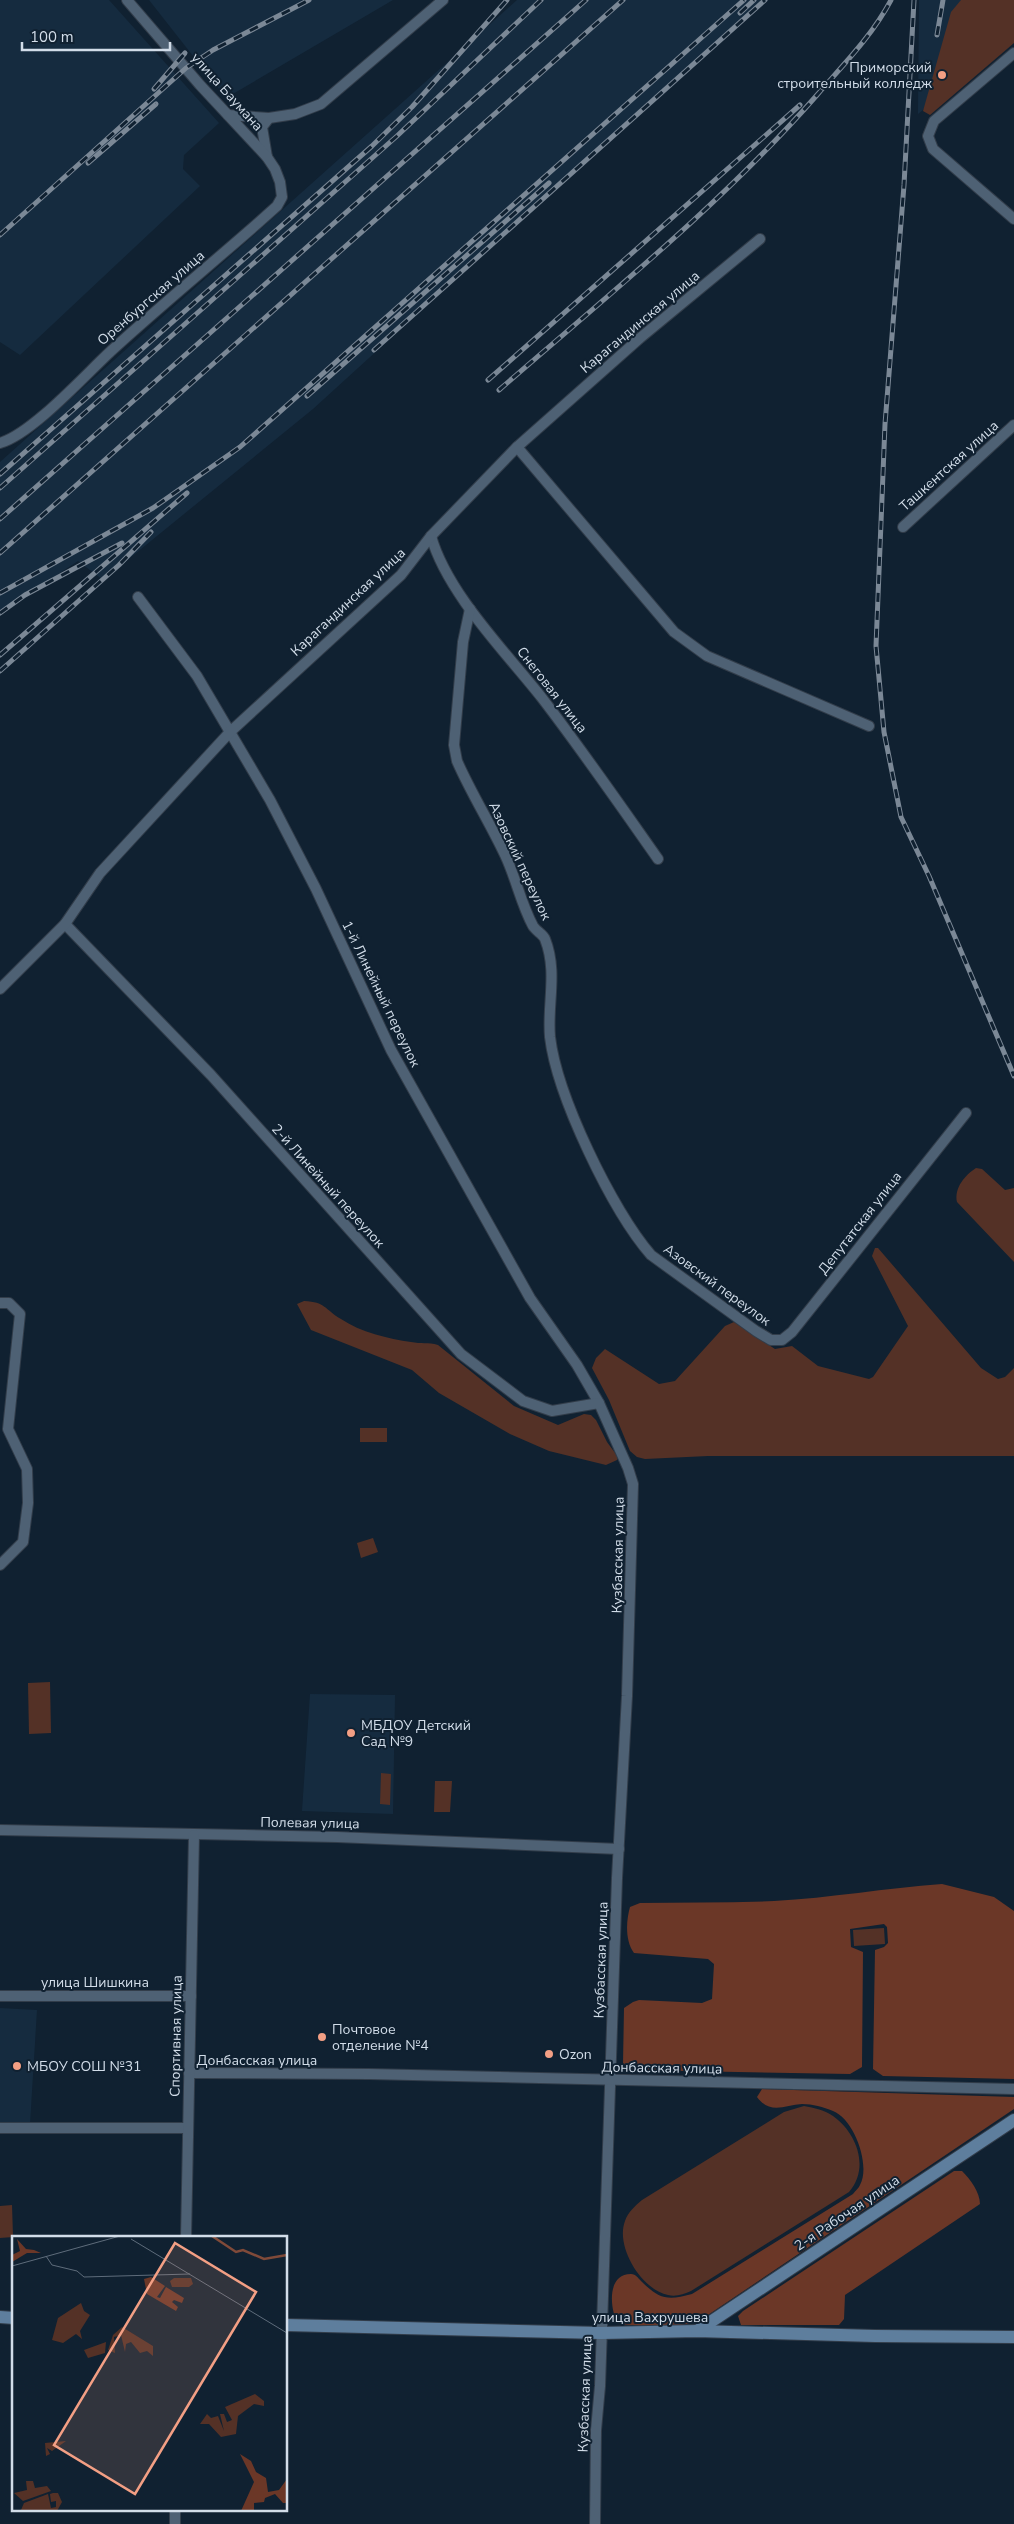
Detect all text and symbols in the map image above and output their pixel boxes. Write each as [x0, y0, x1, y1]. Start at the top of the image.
scale bar [22, 20, 170, 52]
text: 100 m [30, 27, 74, 47]
street label: улица Баумана [187, 49, 267, 135]
place label: Приморский строительный колледж [777, 58, 932, 93]
marker: Приморский строительный колледж [936, 69, 948, 81]
street label: Оренбургская улица [93, 246, 209, 350]
street label: Карагандинская улица [576, 266, 704, 378]
street label: Ташкентская улица [895, 416, 1003, 516]
street label: Карагандинская улица [286, 544, 410, 660]
street label: Снеговая улица [512, 643, 592, 737]
street label: Азовский переулок [484, 799, 556, 924]
street label: 1-й Линейный переулок [337, 918, 425, 1071]
street label: 2-й Линейный переулок [267, 1120, 389, 1253]
street label: Депутатская улица [814, 1168, 906, 1278]
street label: Азовский переулок [659, 1240, 775, 1331]
street label: Кузбасская улица [607, 1496, 629, 1614]
place label: МБДОУ Детский Сад №9 [361, 1716, 471, 1751]
marker: МБДОУ Детский Сад №9 [345, 1727, 357, 1739]
street label: Полевая улица [260, 1813, 360, 1833]
street label: Кузбасская улица [589, 1901, 613, 2019]
street label: улица Шишкина [41, 1973, 149, 1992]
street label: Спортивная улица [165, 1975, 187, 2097]
place label: Почтовое отделение №4 [332, 2020, 429, 2055]
marker: Почтовое отделение №4 [316, 2031, 328, 2043]
place label: Ozon [559, 2045, 592, 2064]
marker: Ozon [543, 2048, 555, 2060]
street label: Донбасская улица [197, 2051, 317, 2070]
place label: МБОУ СОШ №31 [27, 2057, 142, 2076]
street label: Донбасская улица [601, 2057, 723, 2079]
marker: МБОУ СОШ №31 [11, 2060, 23, 2072]
street label: 2-я Рабочая улица [791, 2171, 903, 2255]
inset map [12, 2236, 288, 2512]
street label: улица Вахрушева [592, 2308, 708, 2327]
street label: Кузбасская улица [573, 2335, 597, 2453]

